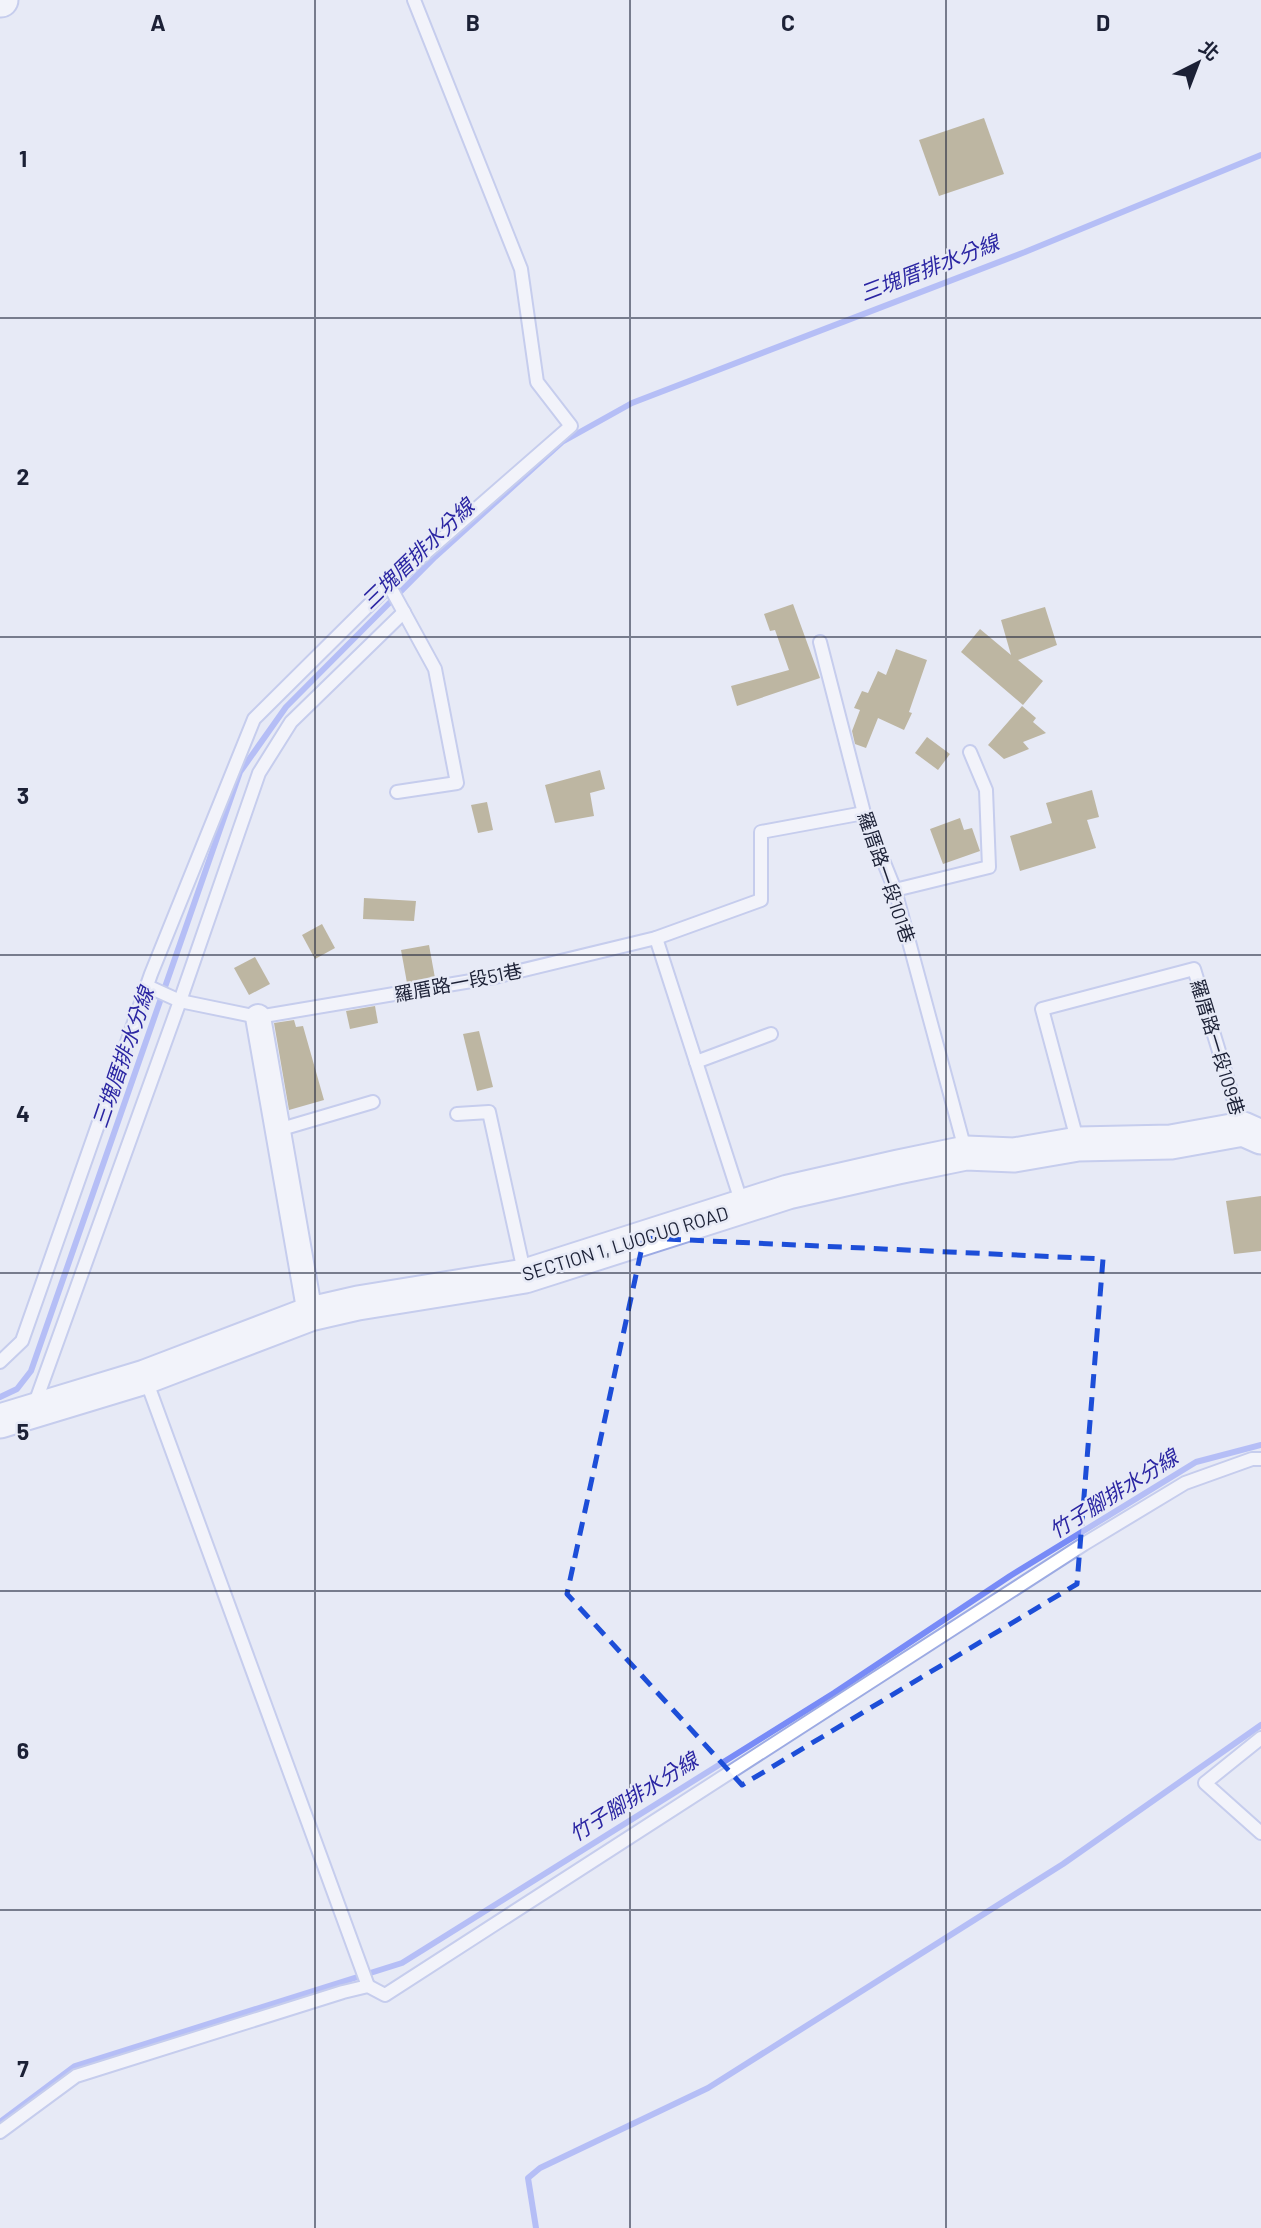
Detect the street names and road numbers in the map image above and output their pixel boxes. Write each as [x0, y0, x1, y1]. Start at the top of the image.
street label: 羅厝路一段101巷 [854, 808, 920, 946]
street label: 羅厝路一段51巷 [392, 958, 524, 1006]
street label: 羅厝路一段109巷 [1186, 976, 1250, 1118]
street label: SECTION 1, LUOCUO ROAD [519, 1201, 731, 1285]

